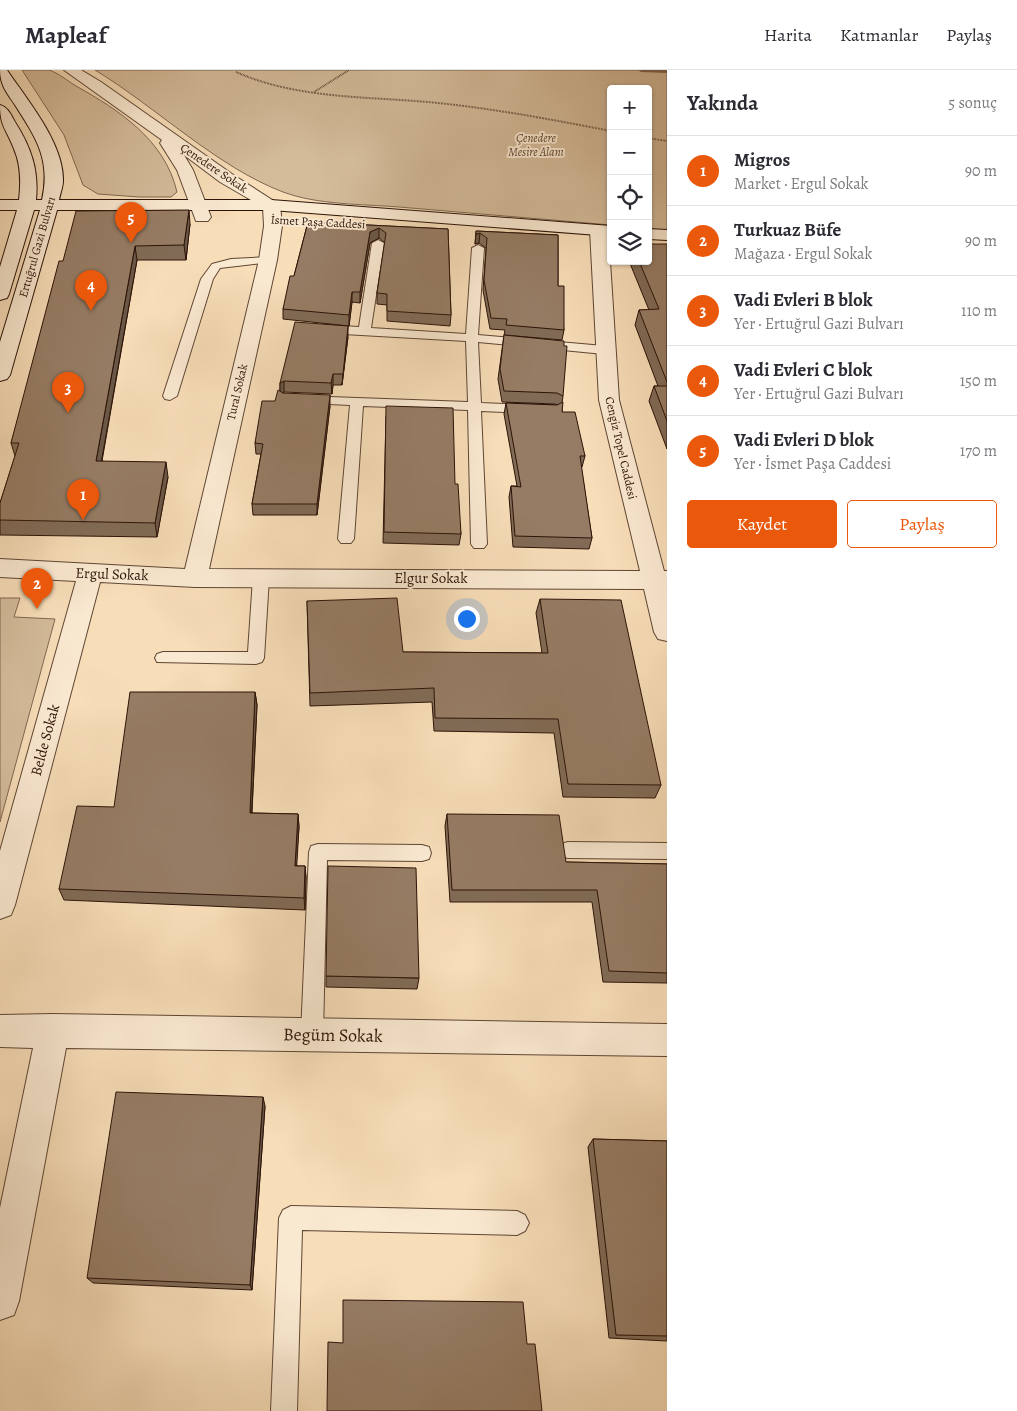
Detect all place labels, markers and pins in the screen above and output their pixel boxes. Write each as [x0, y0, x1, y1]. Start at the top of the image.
pin: 5 [115, 202, 147, 243]
pin: 4 [75, 270, 107, 311]
pin: 3 [52, 372, 84, 413]
pin: 1 [67, 479, 99, 520]
pin: 2 [21, 568, 53, 609]

